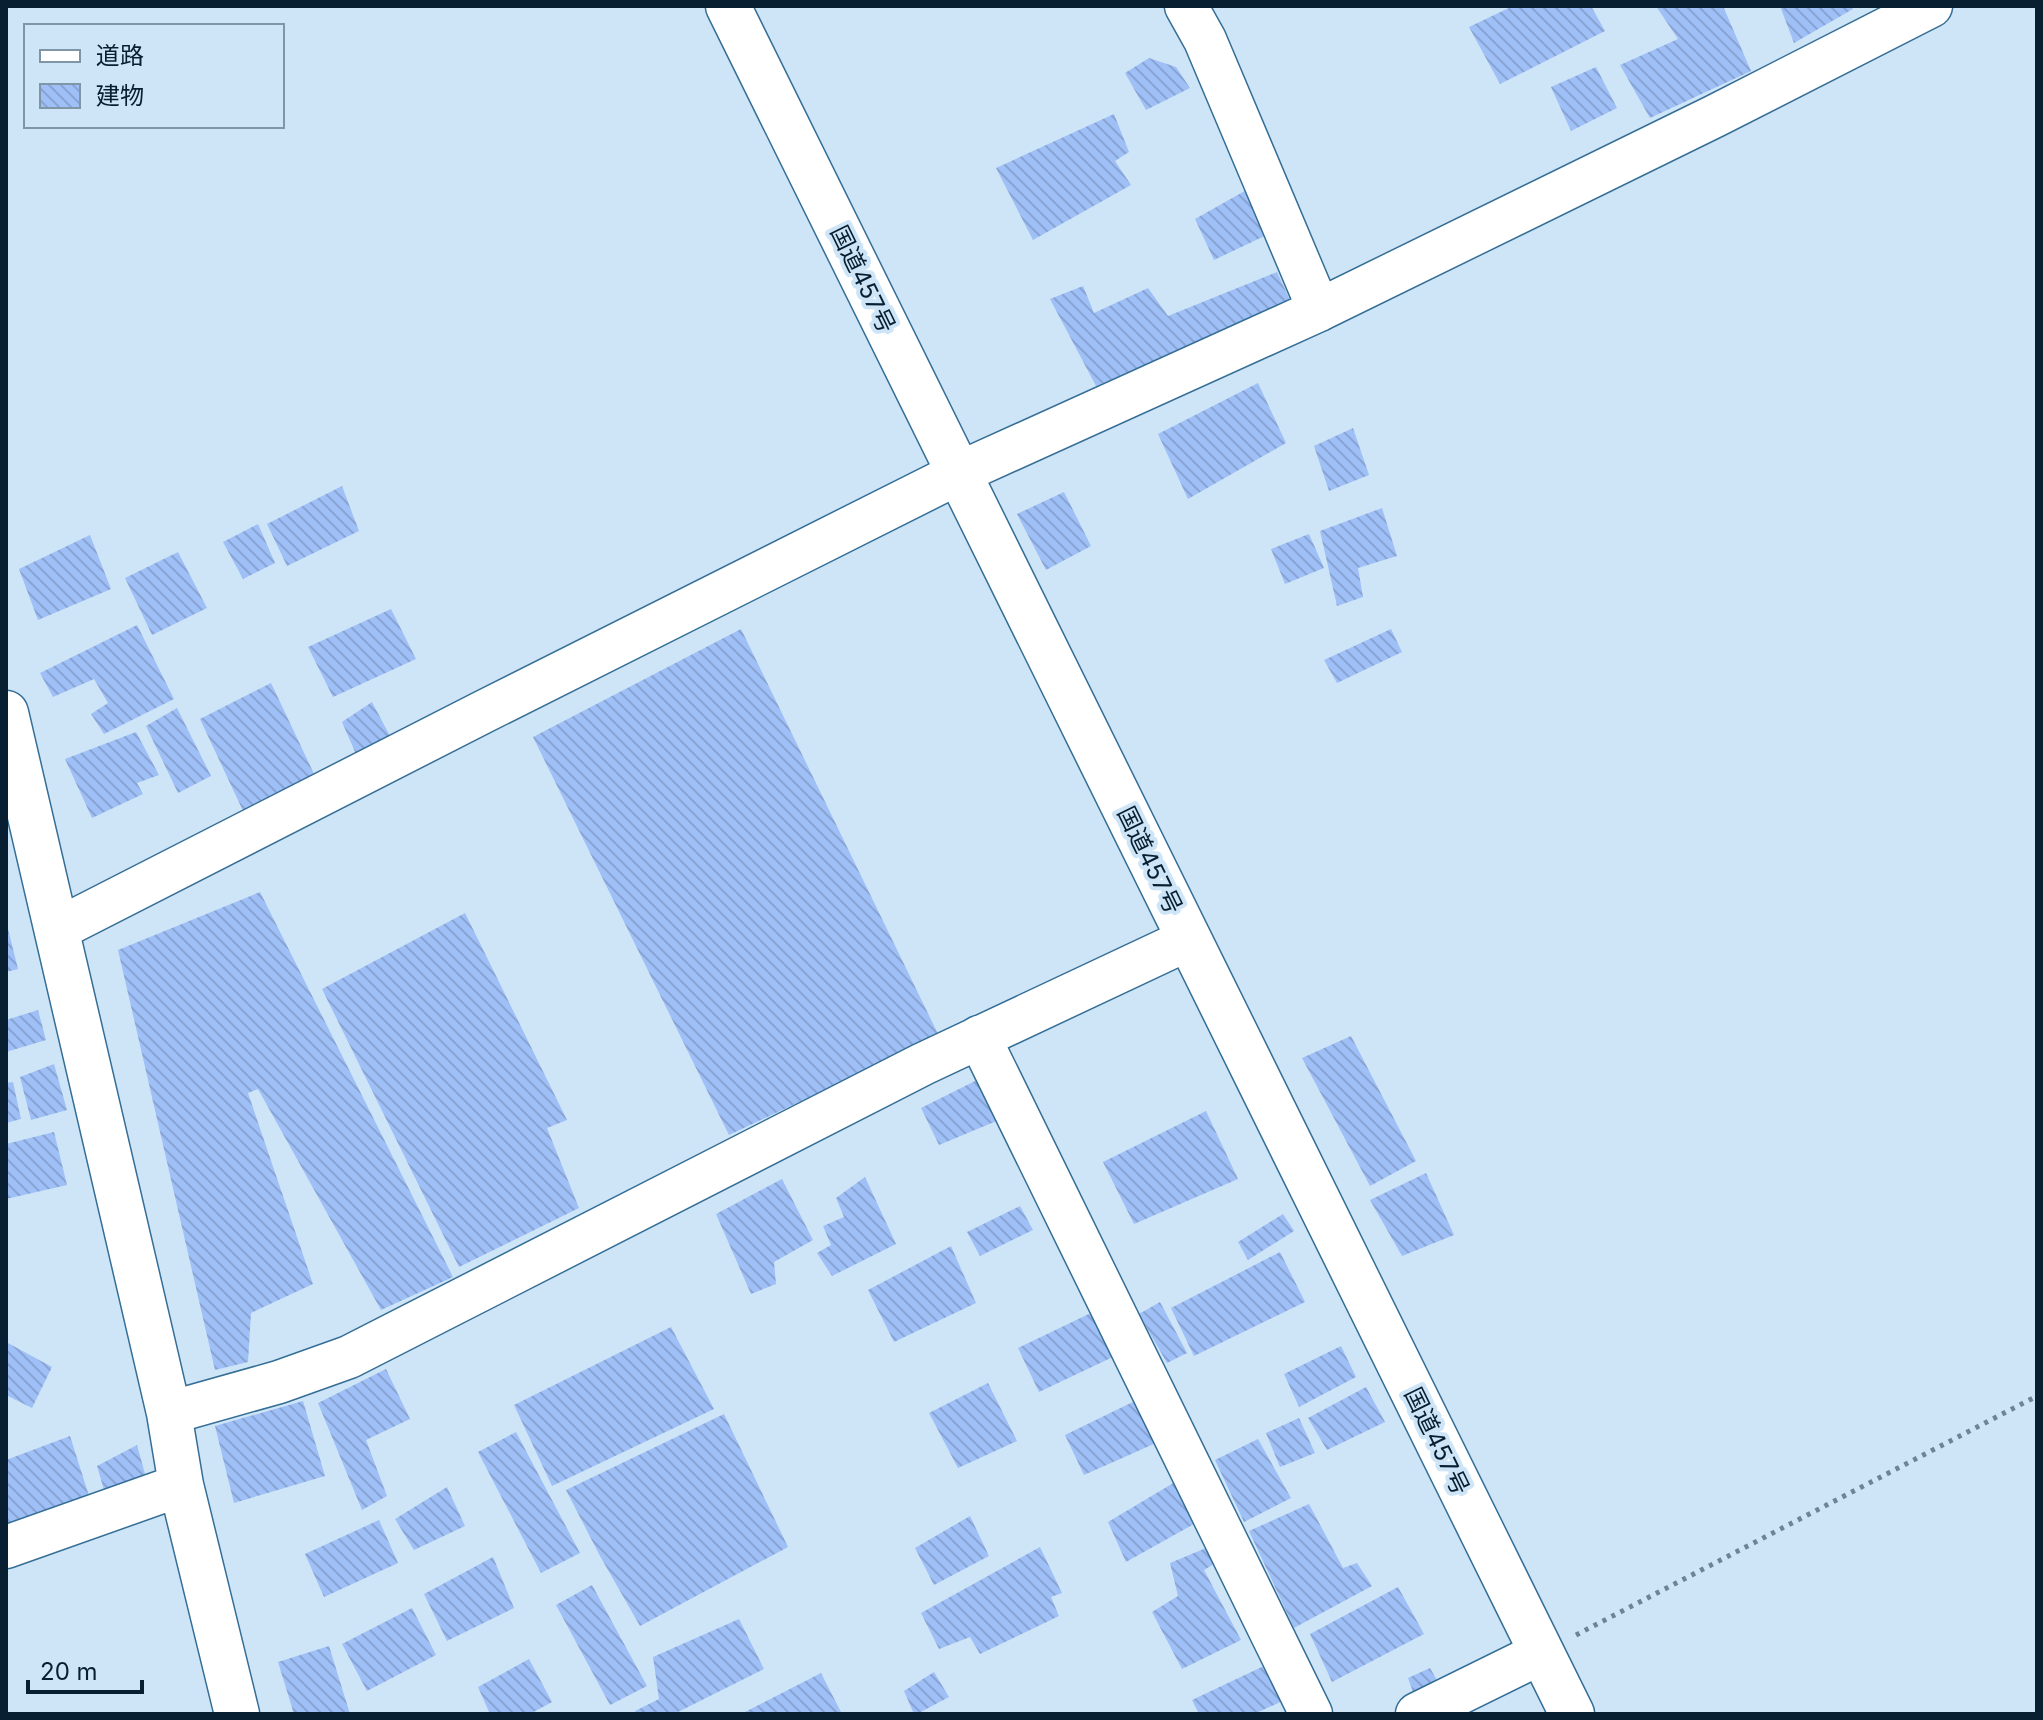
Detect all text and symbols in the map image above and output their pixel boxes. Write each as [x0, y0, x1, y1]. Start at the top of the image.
legend [24, 24, 284, 128]
text: 道路 [96, 41, 144, 70]
text: 建物 [96, 81, 144, 110]
street label: 国道457号 [825, 221, 901, 337]
street label: 国道457号 [1112, 802, 1188, 918]
street label: 国道457号 [1399, 1383, 1475, 1499]
scale bar [28, 1644, 142, 1694]
text: 20 m [40, 1657, 98, 1686]

